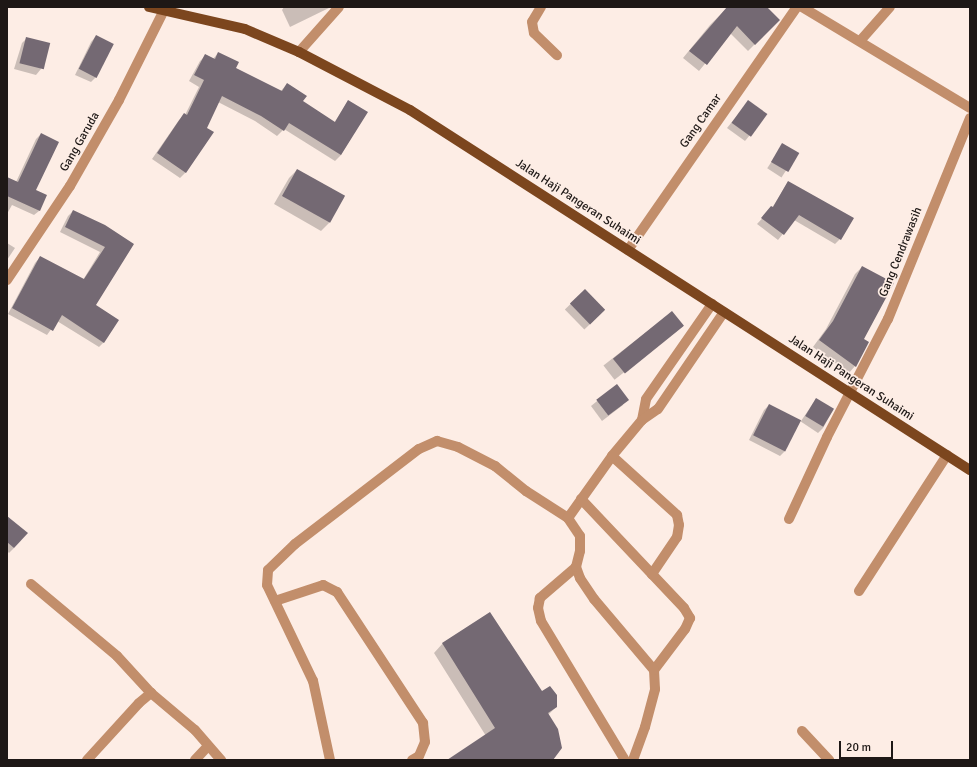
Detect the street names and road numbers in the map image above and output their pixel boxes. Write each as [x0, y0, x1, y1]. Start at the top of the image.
street label: Gang Camar [677, 91, 725, 151]
street label: Gang Garuda [57, 110, 103, 174]
street label: Jalan Haji Pangeran Suhaimi [513, 156, 643, 248]
street label: Gang Cendrawasih [876, 205, 926, 299]
street label: Jalan Haji Pangeran Suhaimi [786, 332, 916, 424]

